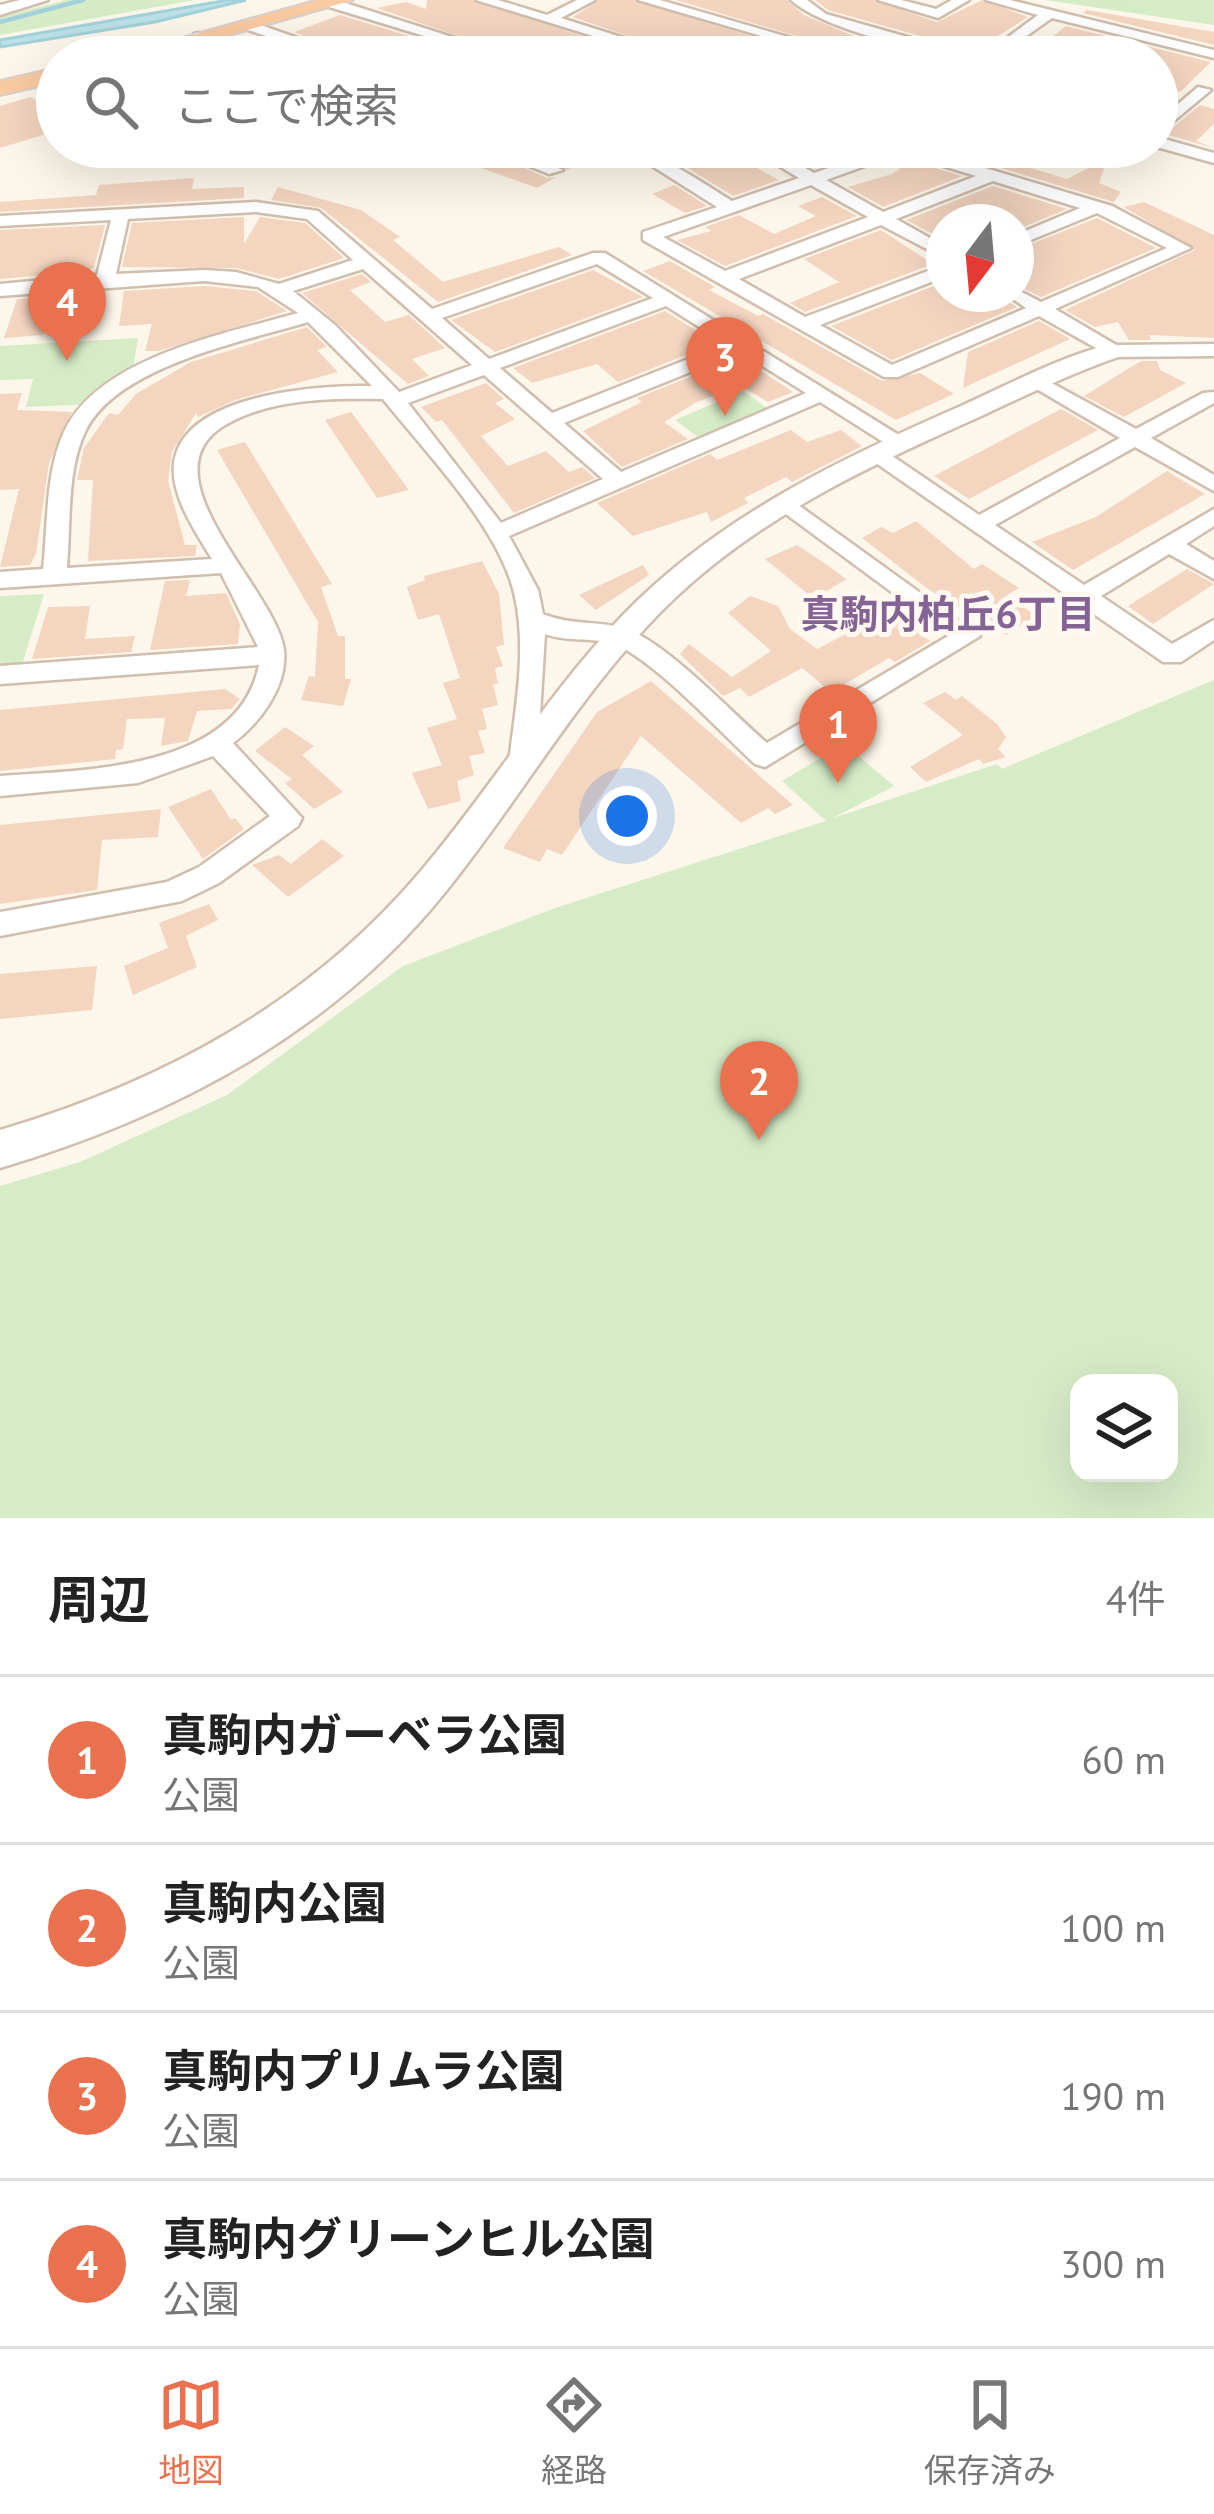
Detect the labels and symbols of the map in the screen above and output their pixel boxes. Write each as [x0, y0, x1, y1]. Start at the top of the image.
north arrow [926, 204, 1034, 312]
pin: 4 [28, 262, 106, 361]
pin: 3 [686, 317, 764, 416]
district label: 真駒内柏丘6丁目 [800, 588, 1096, 639]
pin: 1 [799, 684, 877, 783]
your location [597, 786, 657, 846]
pin: 2 [720, 1041, 798, 1140]

